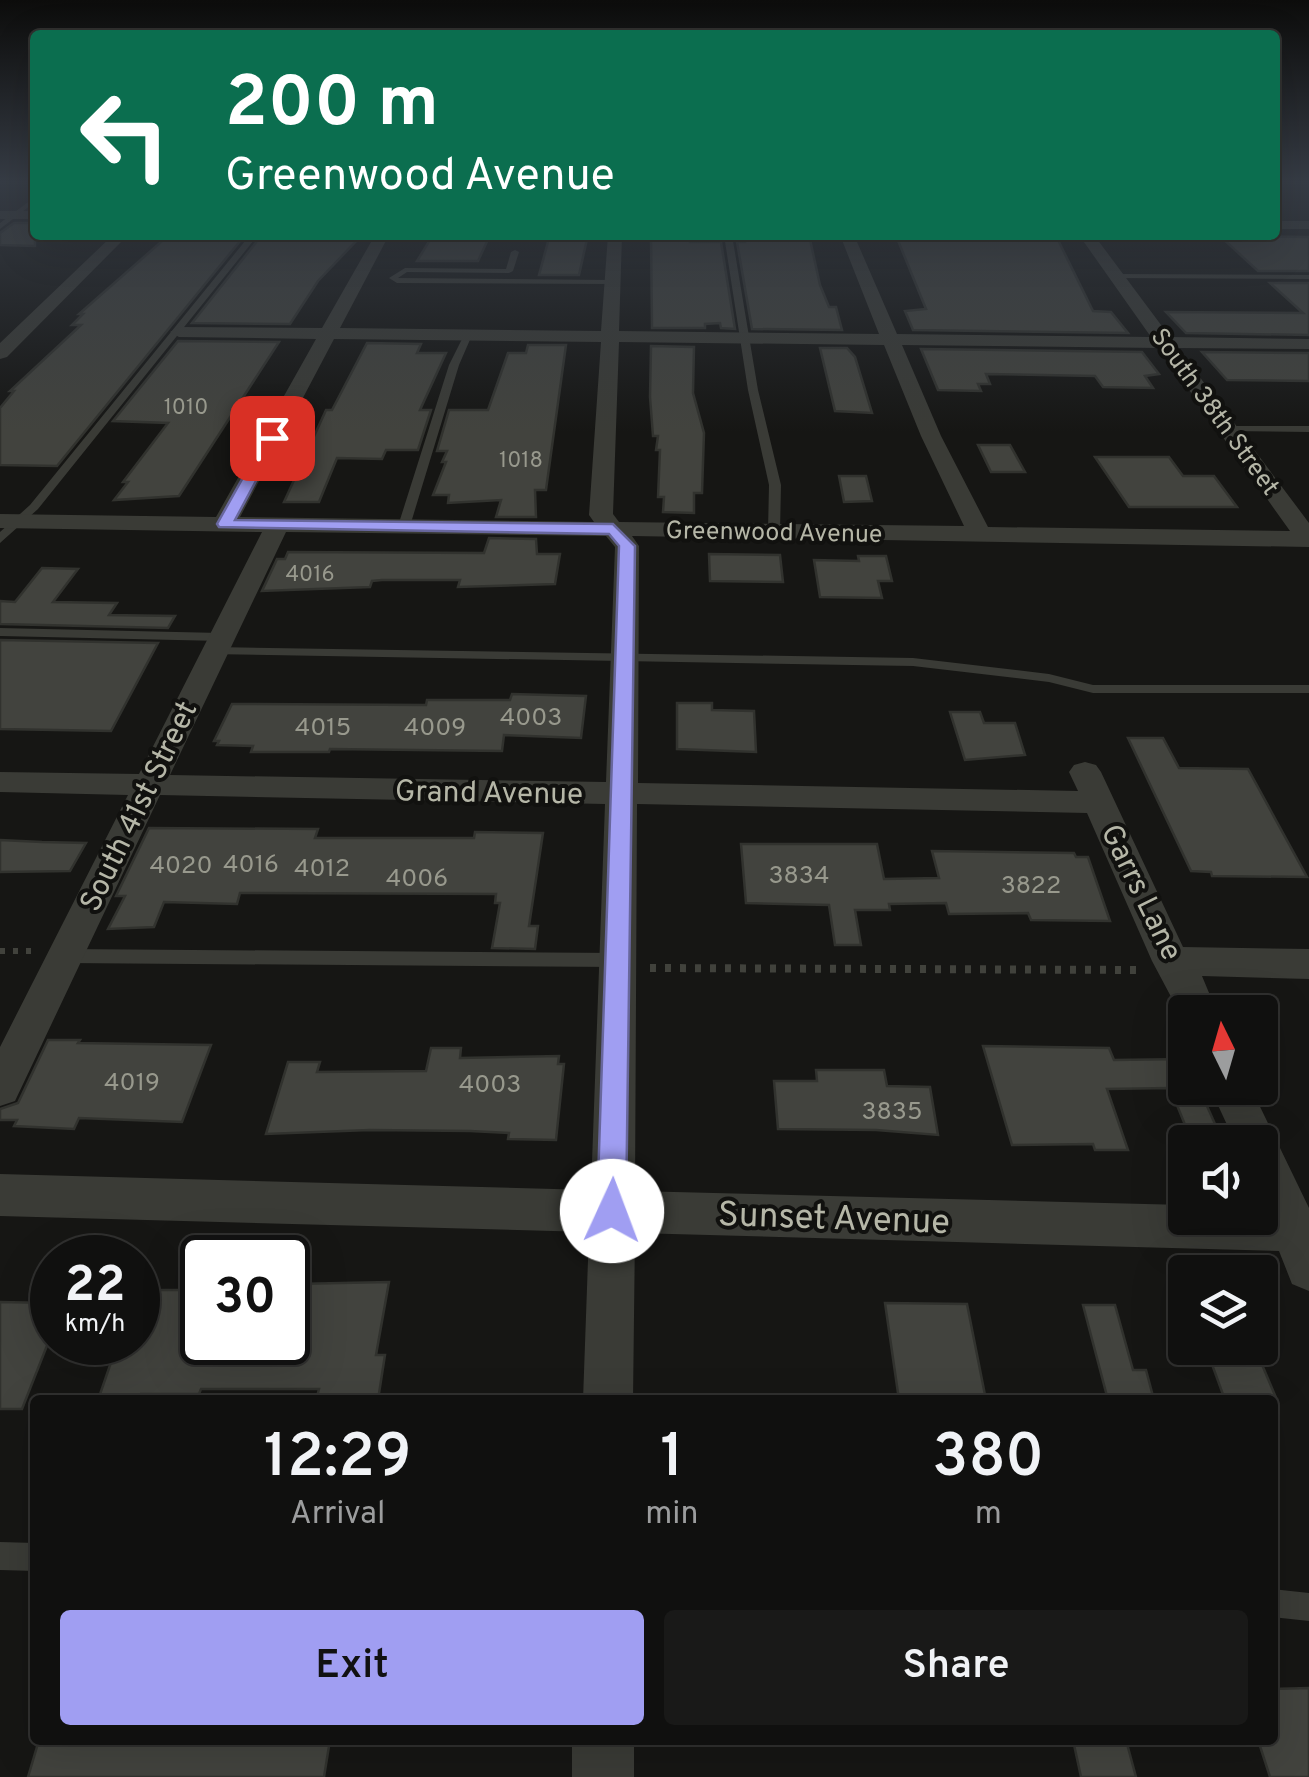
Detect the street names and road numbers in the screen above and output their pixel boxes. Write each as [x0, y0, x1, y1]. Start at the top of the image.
street label: South 38th Street [1142, 323, 1285, 503]
street label: Greenwood Avenue [665, 516, 882, 552]
street label: South 41st Street [73, 696, 207, 918]
street label: Grand Avenue [395, 774, 583, 815]
street label: Garrs Lane [1091, 819, 1189, 967]
street label: Sunset Avenue [717, 1194, 951, 1246]

